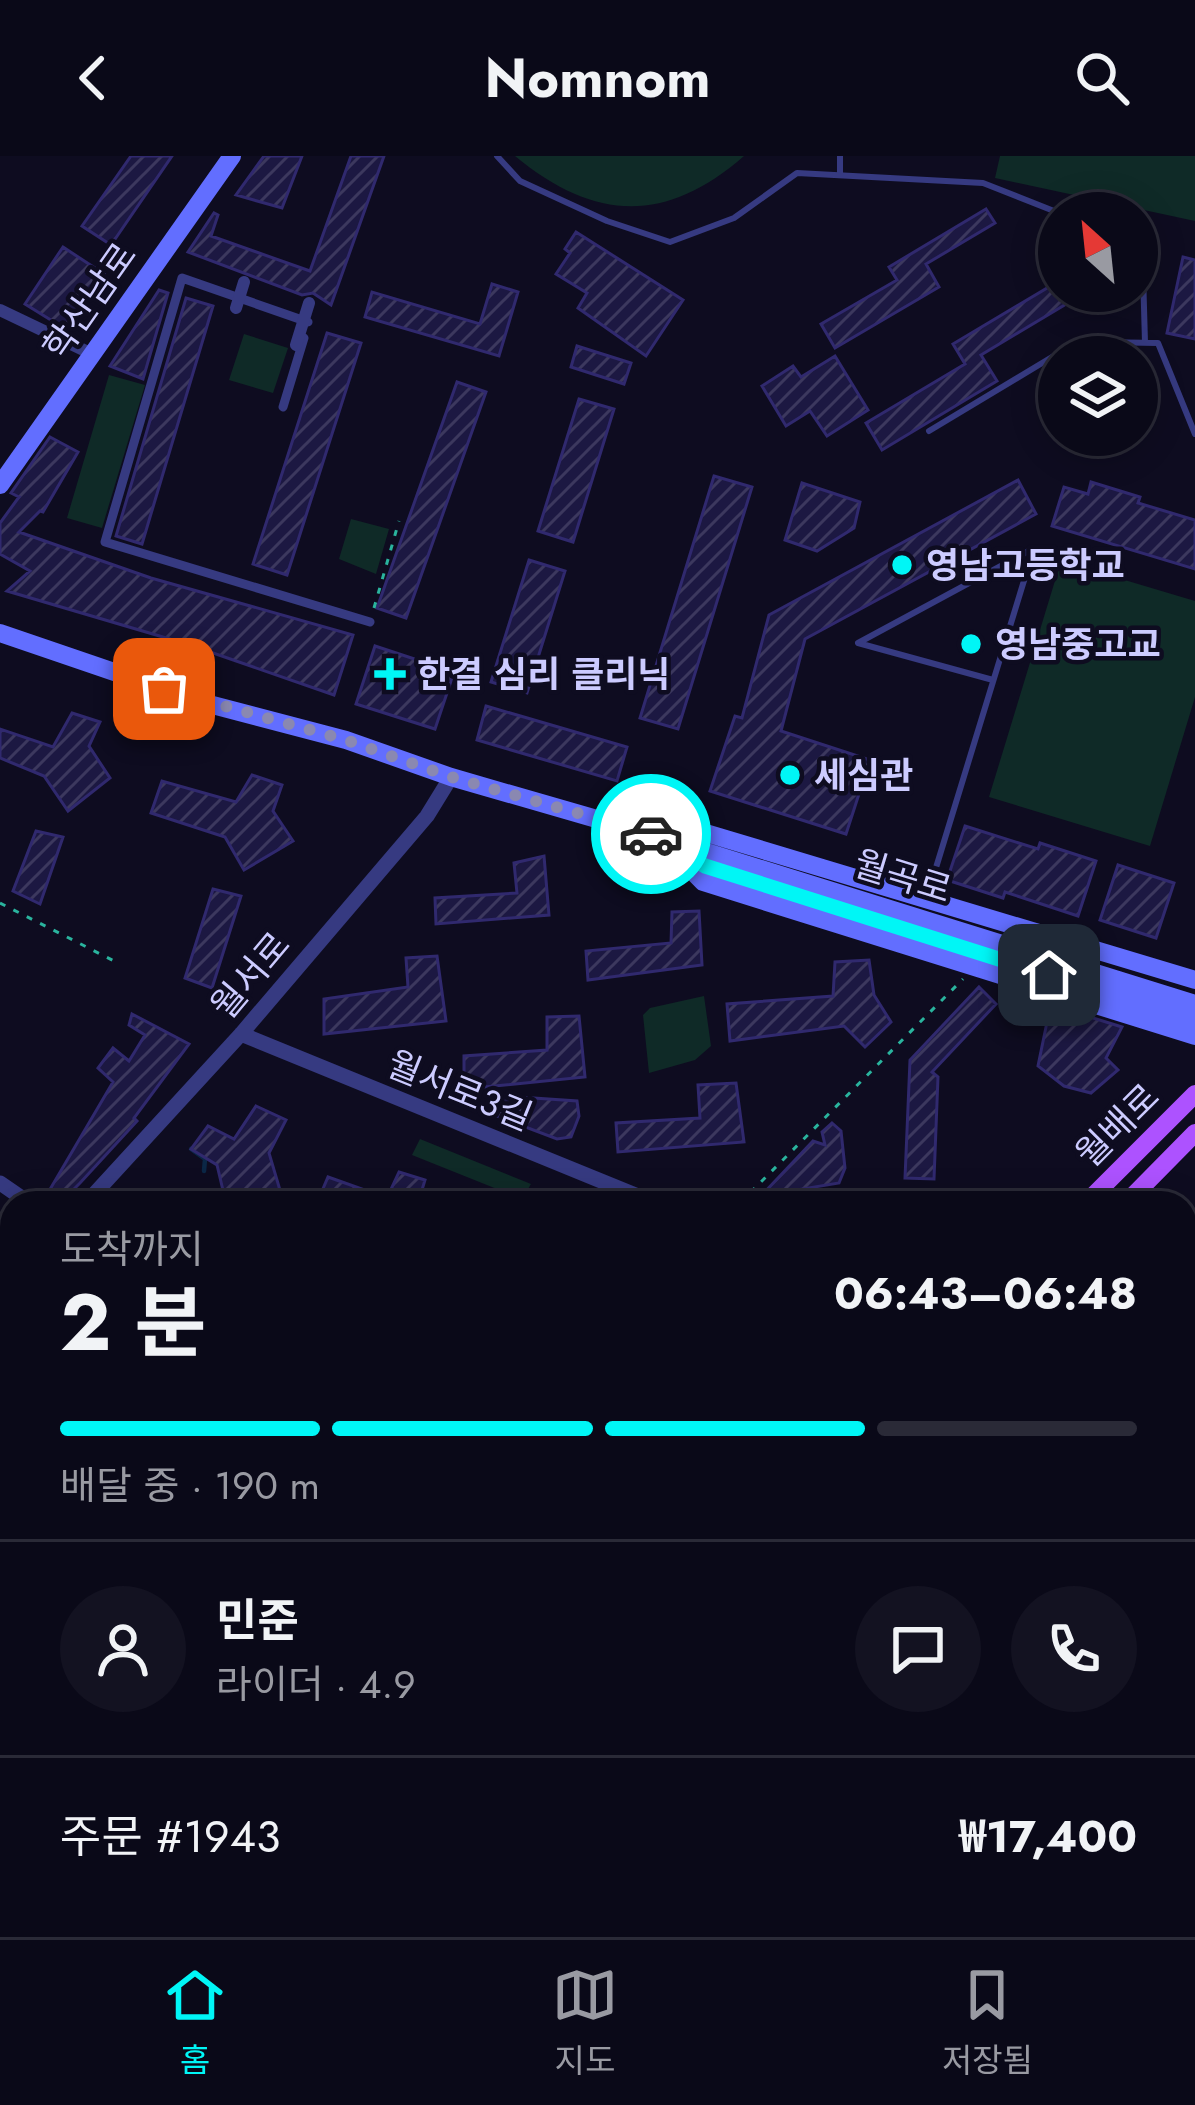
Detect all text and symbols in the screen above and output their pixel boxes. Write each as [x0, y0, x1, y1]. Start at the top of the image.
text: Nomnom [484, 39, 711, 117]
icon: back [60, 45, 126, 111]
icon: search [1069, 45, 1135, 111]
north arrow [1038, 192, 1158, 312]
map controls [1038, 192, 1158, 456]
street label: 학산남로 [30, 232, 148, 370]
button: layers [1038, 336, 1158, 456]
place label: 영남고등학교 [926, 539, 1125, 591]
marker: 영남고등학교 [889, 552, 915, 578]
place label: 영남중고교 [995, 618, 1161, 670]
marker: 영남중고교 [958, 631, 984, 657]
pin [113, 638, 215, 740]
place label: 한결 심리 클리닉 [417, 648, 670, 700]
icon: bag [131, 656, 197, 722]
marker: 한결 심리 클리닉 [374, 658, 406, 690]
place label: 세심관 [814, 749, 913, 801]
marker: 세심관 [777, 762, 803, 788]
courier [591, 774, 711, 894]
icon: car [618, 801, 684, 867]
street label: 월곡로 [848, 837, 958, 915]
street label: 월서로 [198, 920, 302, 1030]
pin [998, 924, 1100, 1026]
icon: home [1016, 942, 1082, 1008]
street label: 월서로3길 [380, 1037, 540, 1143]
street label: 월배로 [1063, 1071, 1171, 1179]
text: 도착까지 [60, 1221, 204, 1278]
text: 06:43–06:48 [834, 1261, 1137, 1326]
text: 2 분 [60, 1267, 206, 1379]
text: 배달 중 · 190 m [60, 1457, 320, 1514]
button: person [60, 1586, 186, 1712]
button: chat [855, 1586, 981, 1712]
button: phone [1011, 1586, 1137, 1712]
text: 민준 [216, 1588, 299, 1653]
text: 라이더 · 4.9 [216, 1656, 416, 1713]
text: 주문 #1943 [60, 1804, 281, 1869]
text: ₩17,400 [959, 1804, 1137, 1869]
tab: 홈 [162, 1962, 228, 2084]
tab: 지도 [552, 1962, 618, 2084]
tab: 저장됨 [942, 1962, 1033, 2084]

